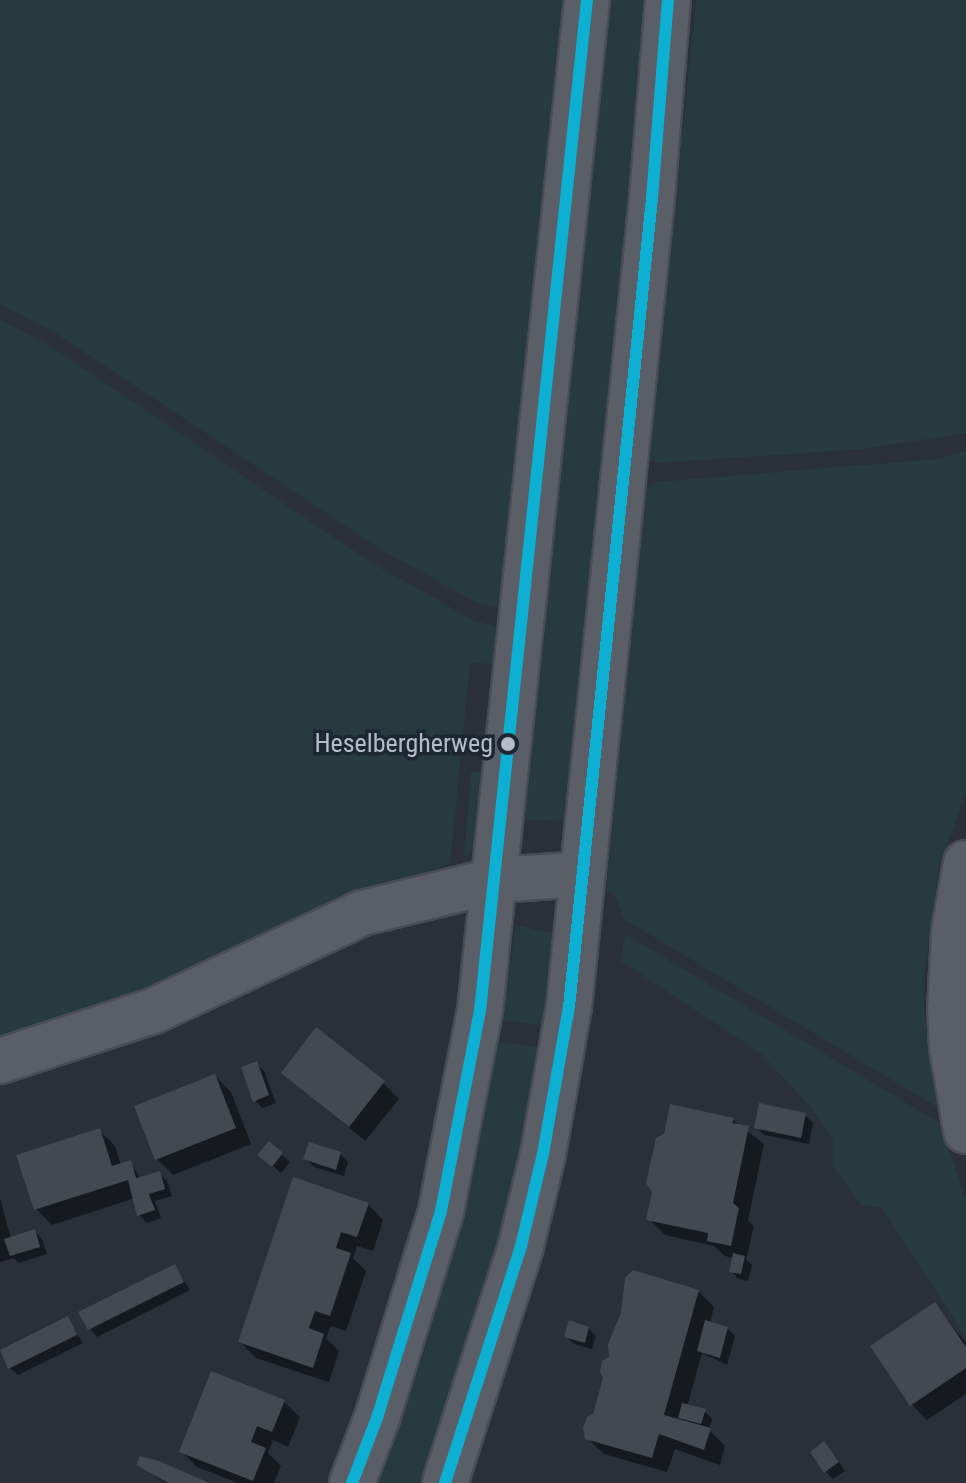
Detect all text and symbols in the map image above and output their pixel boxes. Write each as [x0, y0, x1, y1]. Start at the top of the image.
place label: Heselbergherweg [314, 728, 493, 760]
marker: Heselbergherweg [500, 736, 516, 752]

